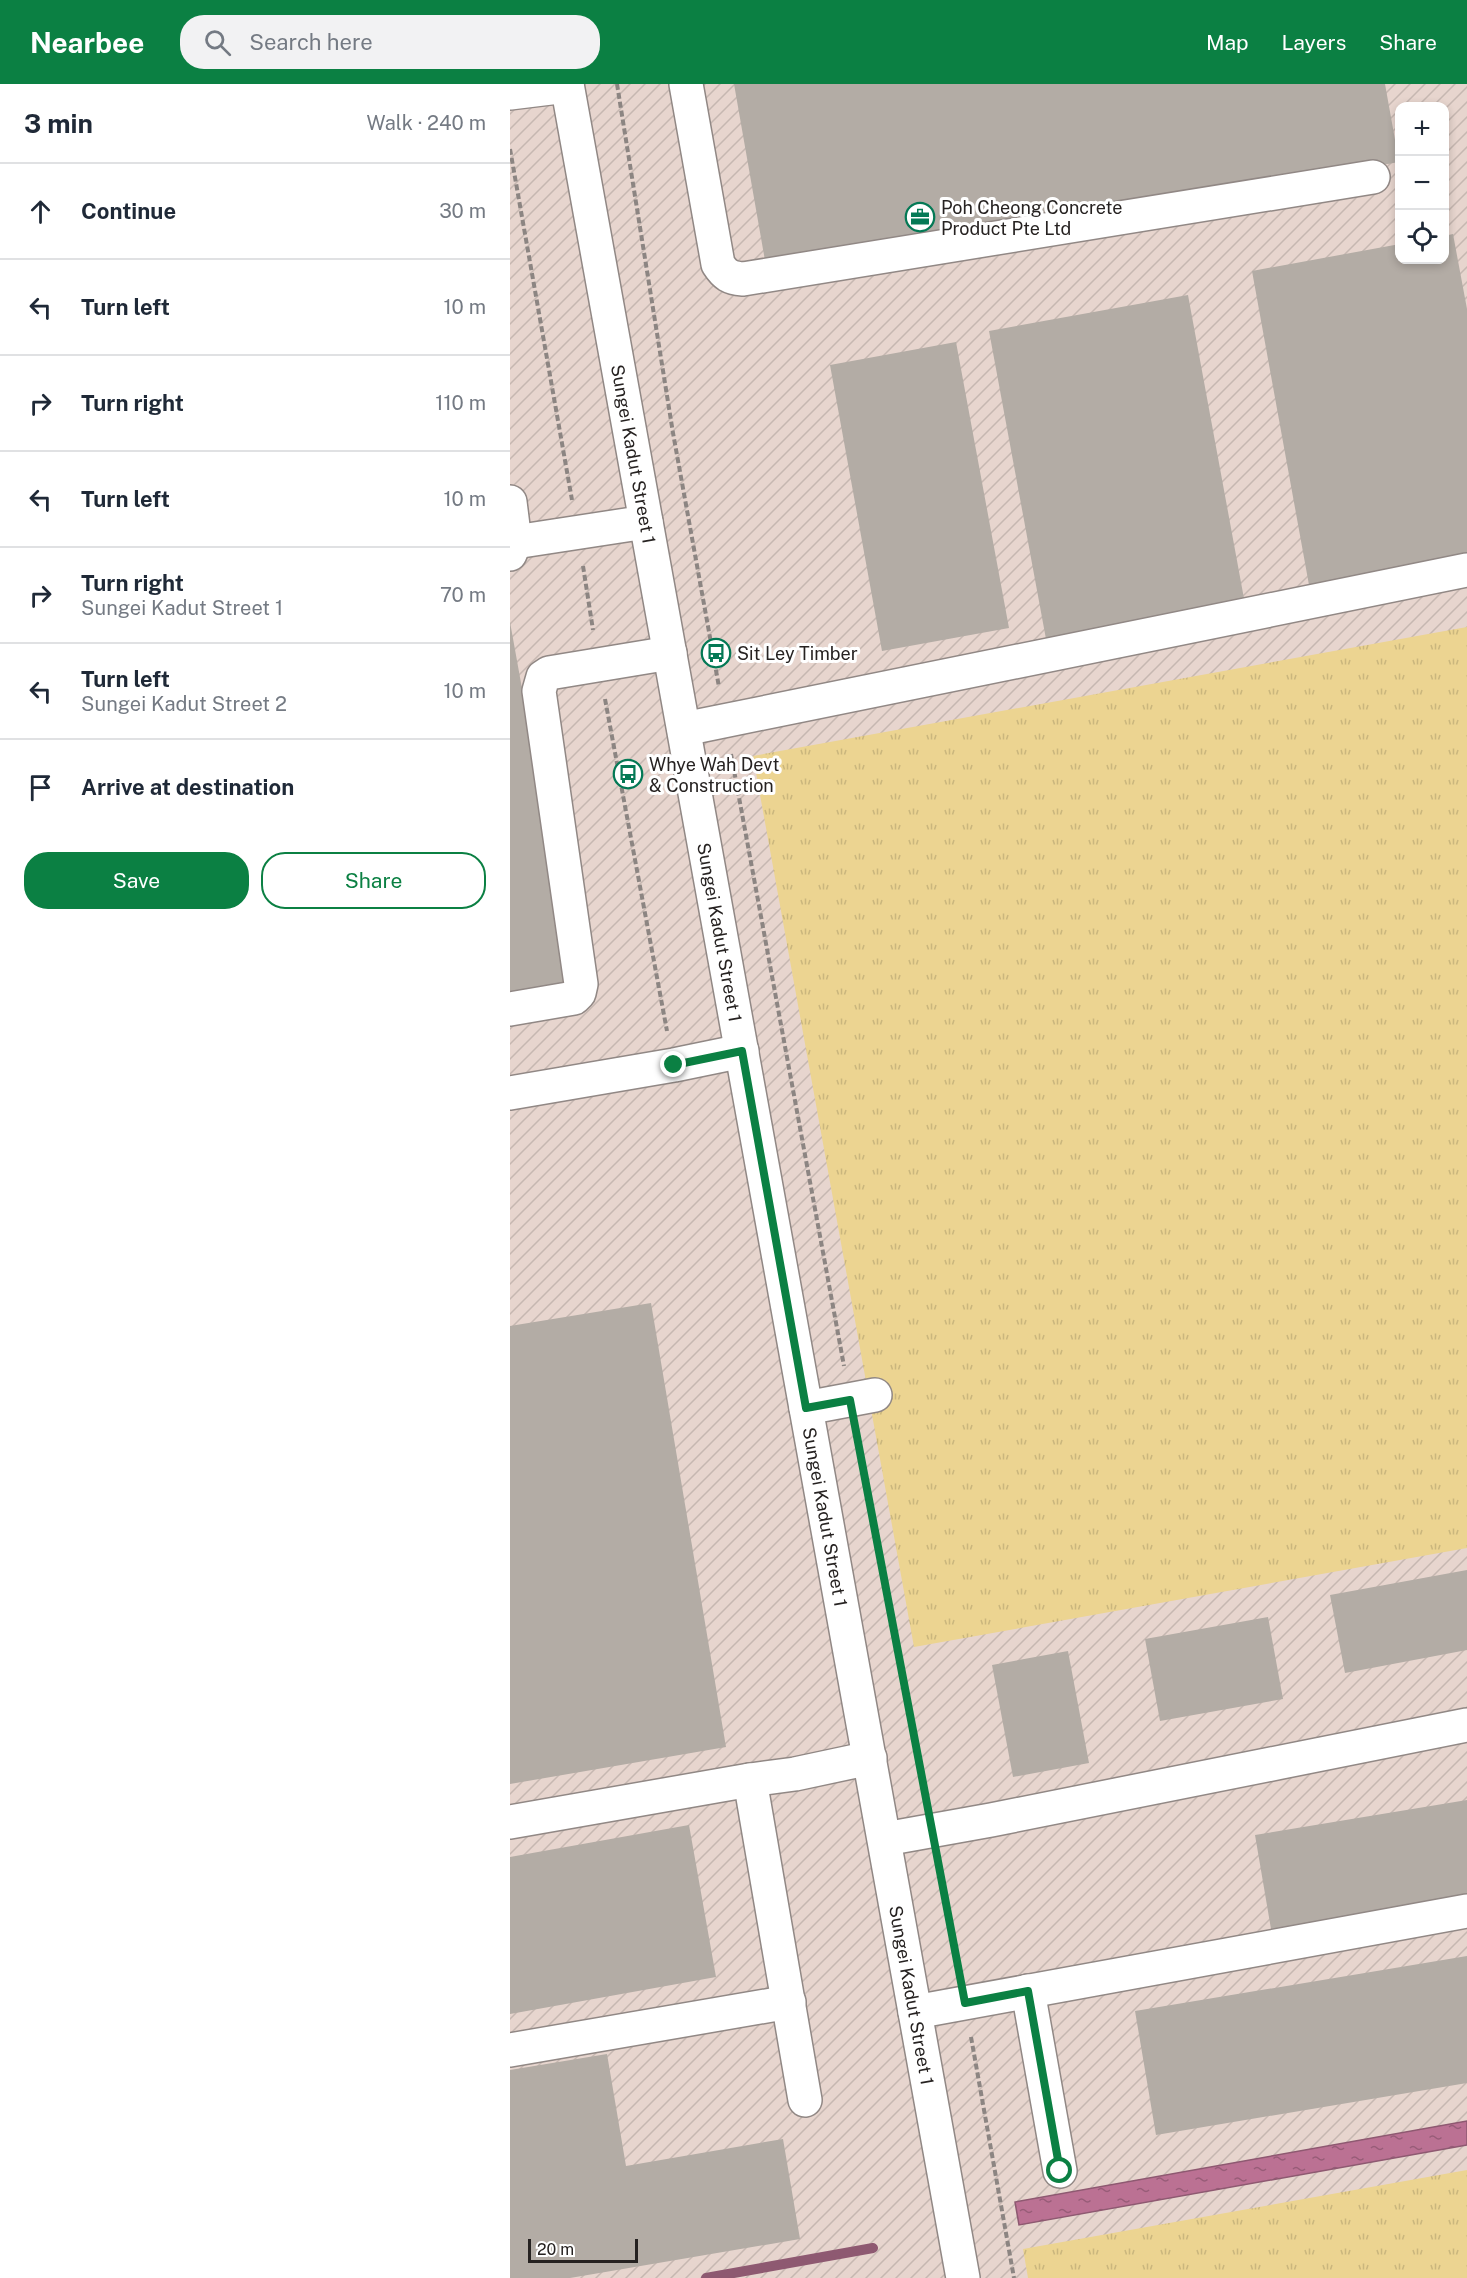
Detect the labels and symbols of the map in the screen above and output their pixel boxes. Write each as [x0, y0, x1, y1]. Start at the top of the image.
place label: Poh Cheong Concrete Product Pte Ltd [941, 197, 1123, 239]
office icon: Poh Cheong Concrete Product Pte Ltd [904, 201, 936, 233]
street label: Sungei Kadut Street 1 [607, 363, 660, 545]
bus stop icon: Sit Ley Timber [700, 637, 732, 669]
place label: Sit Ley Timber [737, 643, 858, 664]
place label: Whye Wah Devt & Construction [649, 754, 779, 796]
bus stop icon: Whye Wah Devt & Construction [612, 758, 644, 790]
street label: Sungei Kadut Street 1 [694, 841, 747, 1024]
route end [660, 1051, 686, 1077]
street label: Sungei Kadut Street 1 [799, 1425, 852, 1608]
street label: Sungei Kadut Street 1 [885, 1904, 938, 2087]
route start [1046, 2157, 1072, 2183]
scale bar [528, 2236, 638, 2264]

